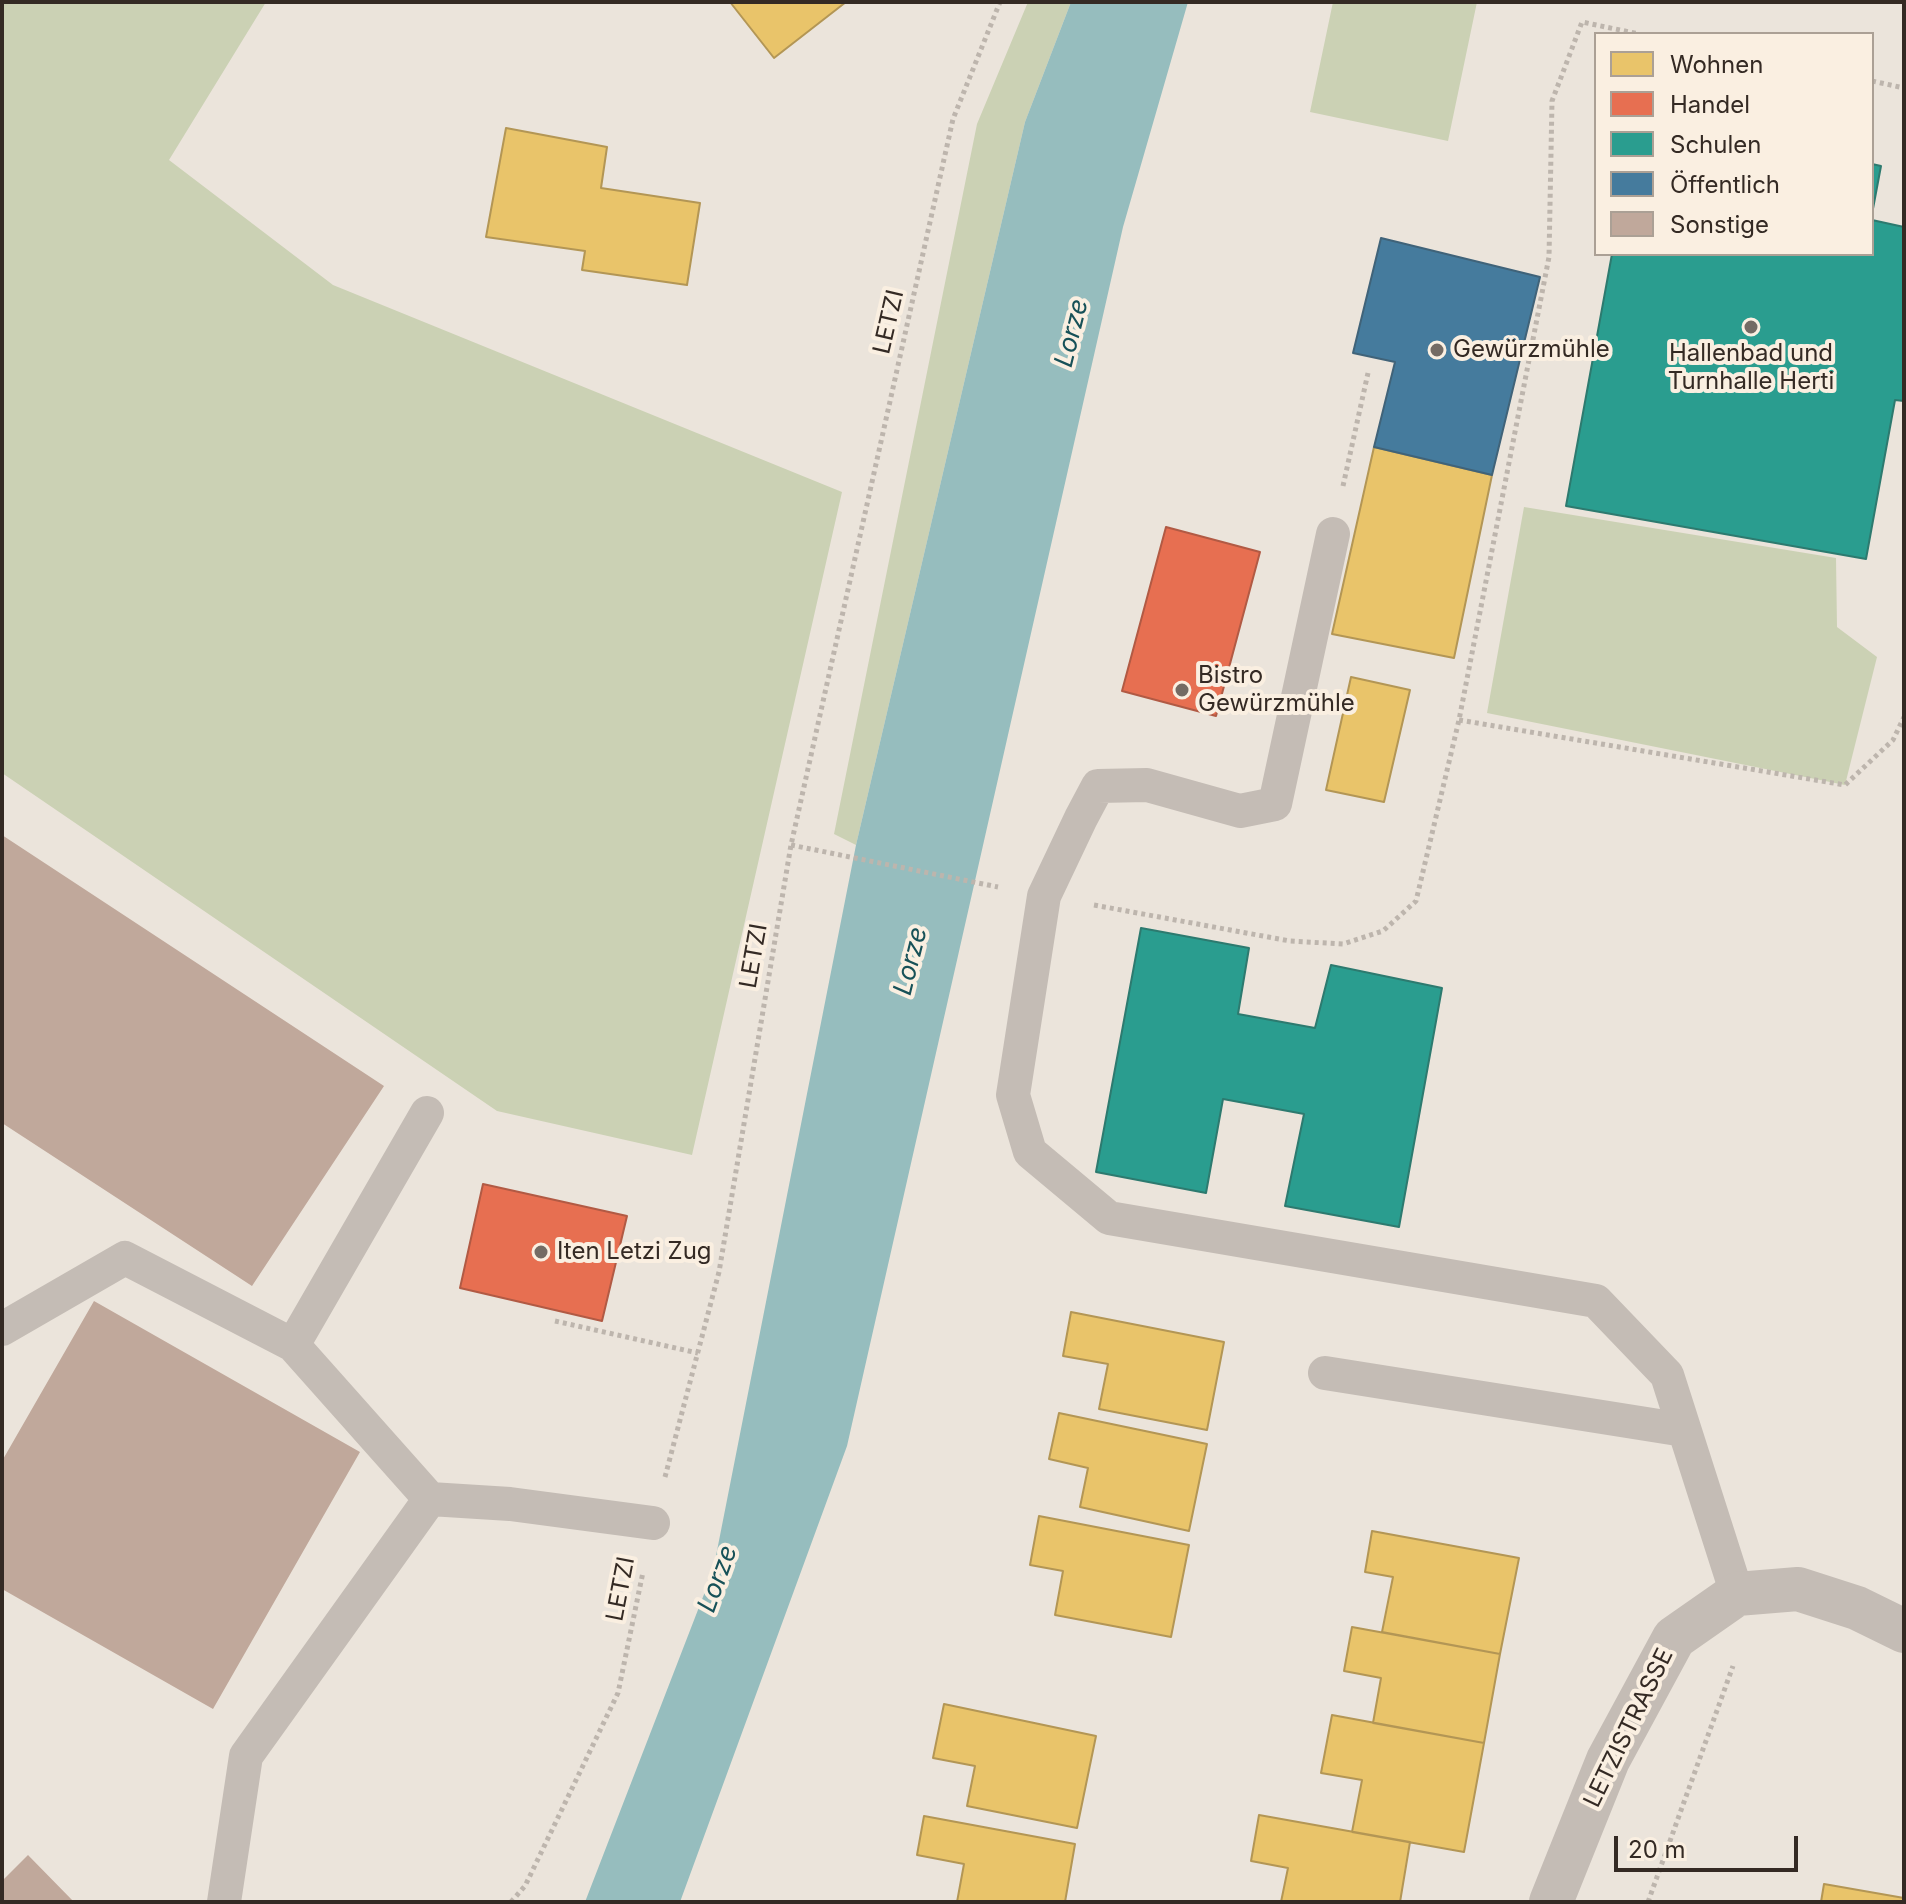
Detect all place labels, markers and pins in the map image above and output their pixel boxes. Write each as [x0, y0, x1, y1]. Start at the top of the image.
marker: Hallenbad und Turnhalle Herti [1742, 318, 1760, 336]
place label: Gewürzmühle [1453, 336, 1610, 364]
place label: Hallenbad und Turnhalle Herti [1668, 340, 1834, 396]
marker: Gewürzmühle [1428, 341, 1446, 359]
place label: Bistro Gewürzmühle [1198, 662, 1355, 718]
marker: Bistro Gewürzmühle [1173, 681, 1191, 699]
place label: Iten Letzi Zug [557, 1238, 712, 1266]
marker: Iten Letzi Zug [532, 1243, 550, 1261]

